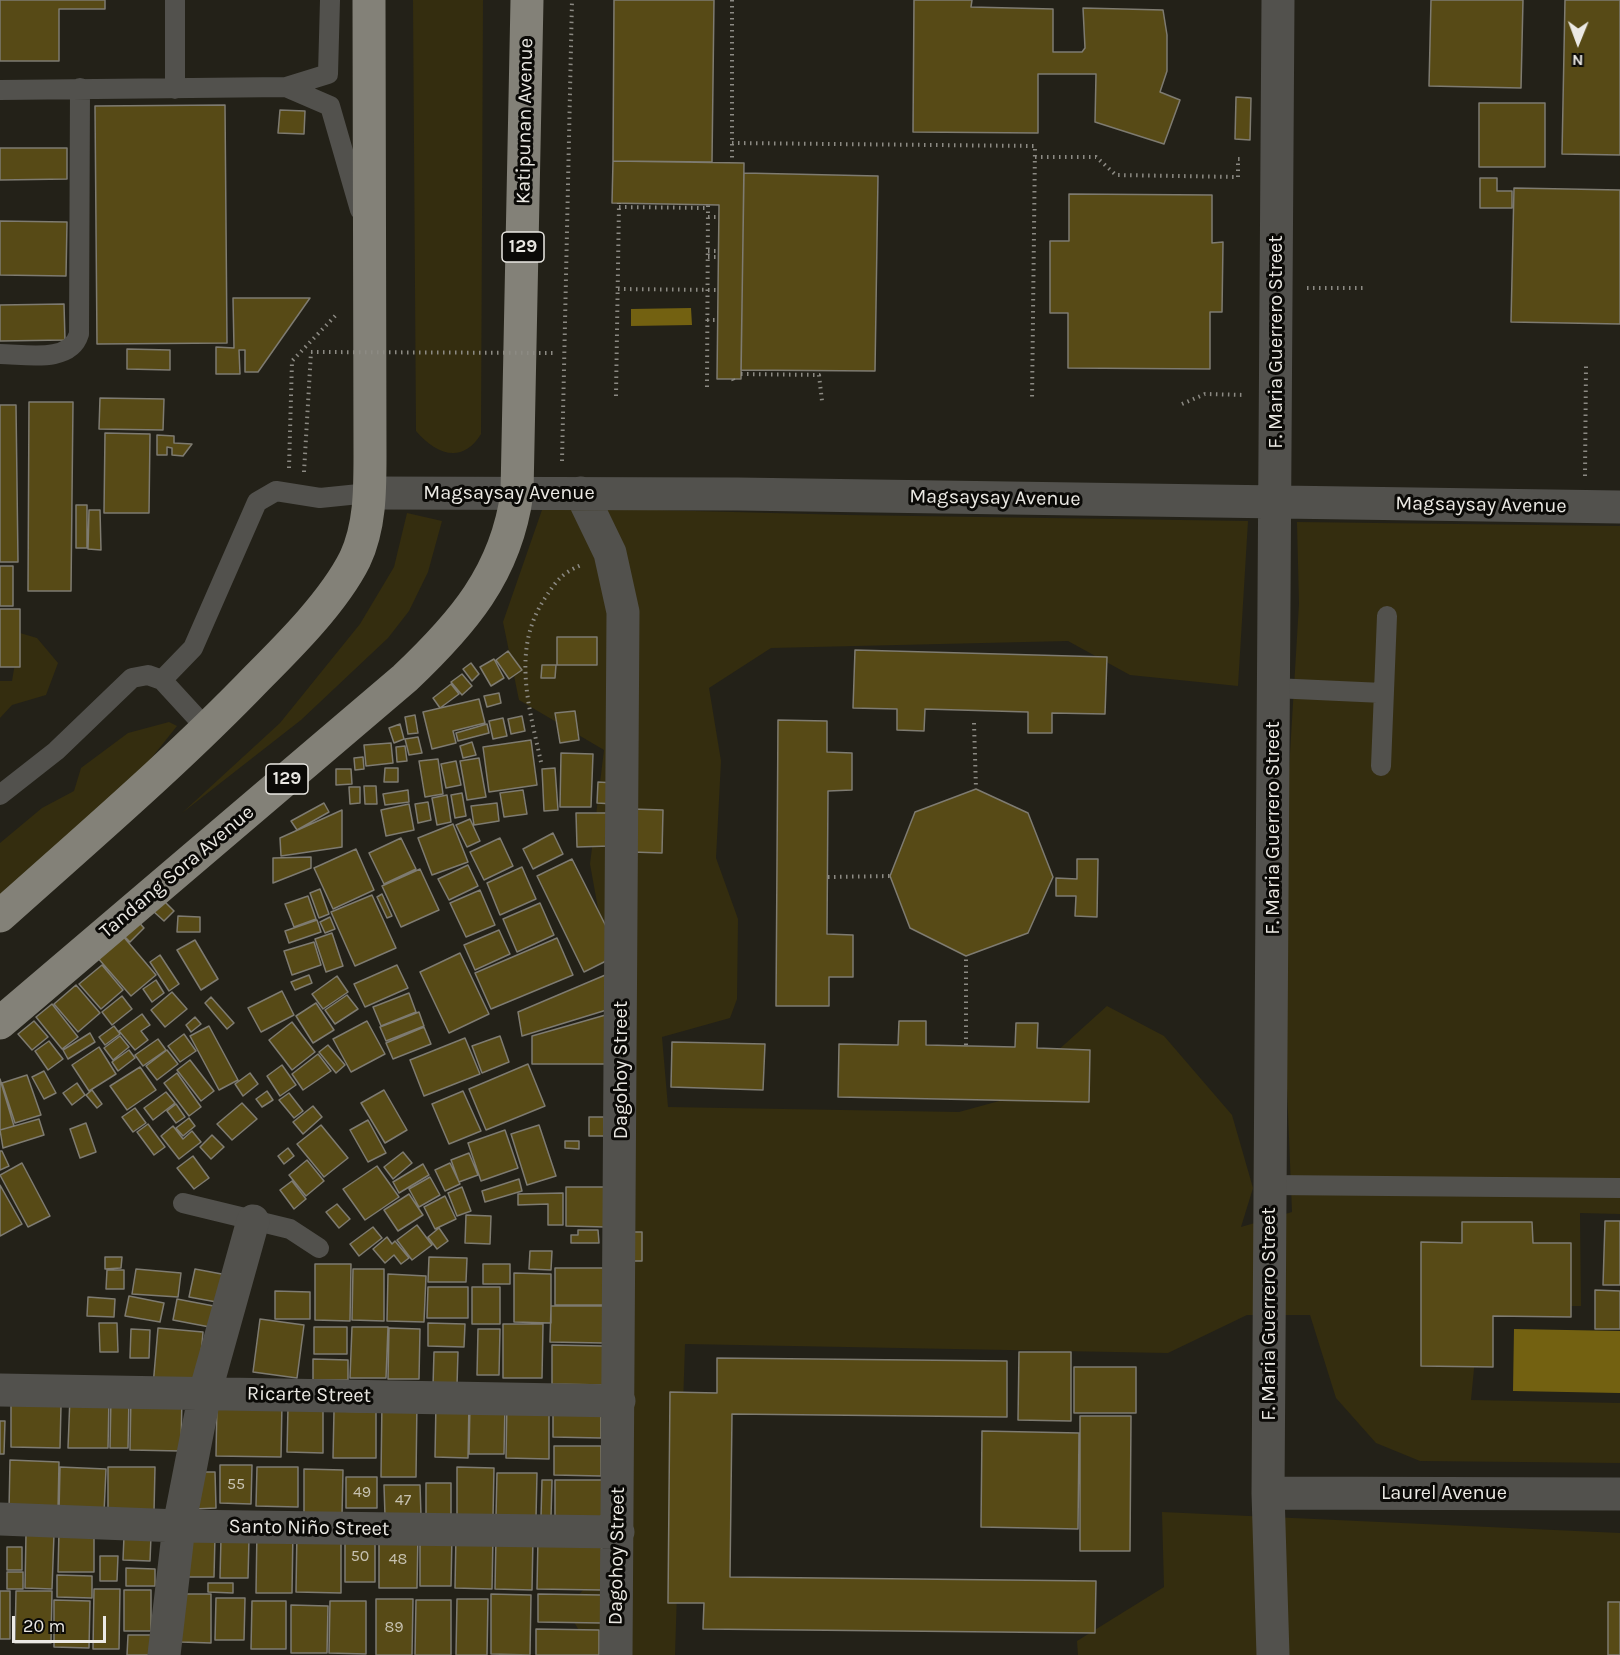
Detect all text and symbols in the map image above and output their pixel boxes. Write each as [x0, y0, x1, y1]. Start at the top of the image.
north arrow [1548, 12, 1608, 72]
street label: Katipunan Avenue [512, 38, 538, 204]
text: N [1572, 51, 1584, 70]
road number: 129 [502, 232, 544, 262]
street label: F. Maria Guerrero Street [1264, 235, 1288, 449]
street label: Magsaysay Avenue [423, 481, 595, 505]
street label: Magsaysay Avenue [909, 485, 1081, 511]
street label: Magsaysay Avenue [1395, 492, 1567, 518]
street label: F. Maria Guerrero Street [1261, 721, 1285, 935]
road number: 129 [266, 764, 308, 794]
street label: Tandang Sora Avenue [95, 800, 259, 944]
street label: Dagohoy Street [609, 1001, 633, 1139]
street label: F. Maria Guerrero Street [1257, 1207, 1281, 1421]
street label: Ricarte Street [247, 1382, 371, 1408]
house number: 55 [227, 1474, 245, 1494]
street label: Laurel Avenue [1381, 1481, 1507, 1505]
house number: 49 [353, 1482, 371, 1502]
street label: Dagohoy Street [604, 1487, 630, 1625]
house number: 47 [395, 1490, 411, 1510]
street label: Santo Niño Street [228, 1515, 390, 1541]
house number: 50 [351, 1546, 369, 1566]
house number: 48 [389, 1549, 407, 1569]
scale bar [15, 1604, 110, 1642]
text: 20 m [23, 1615, 65, 1637]
house number: 89 [384, 1617, 404, 1637]

